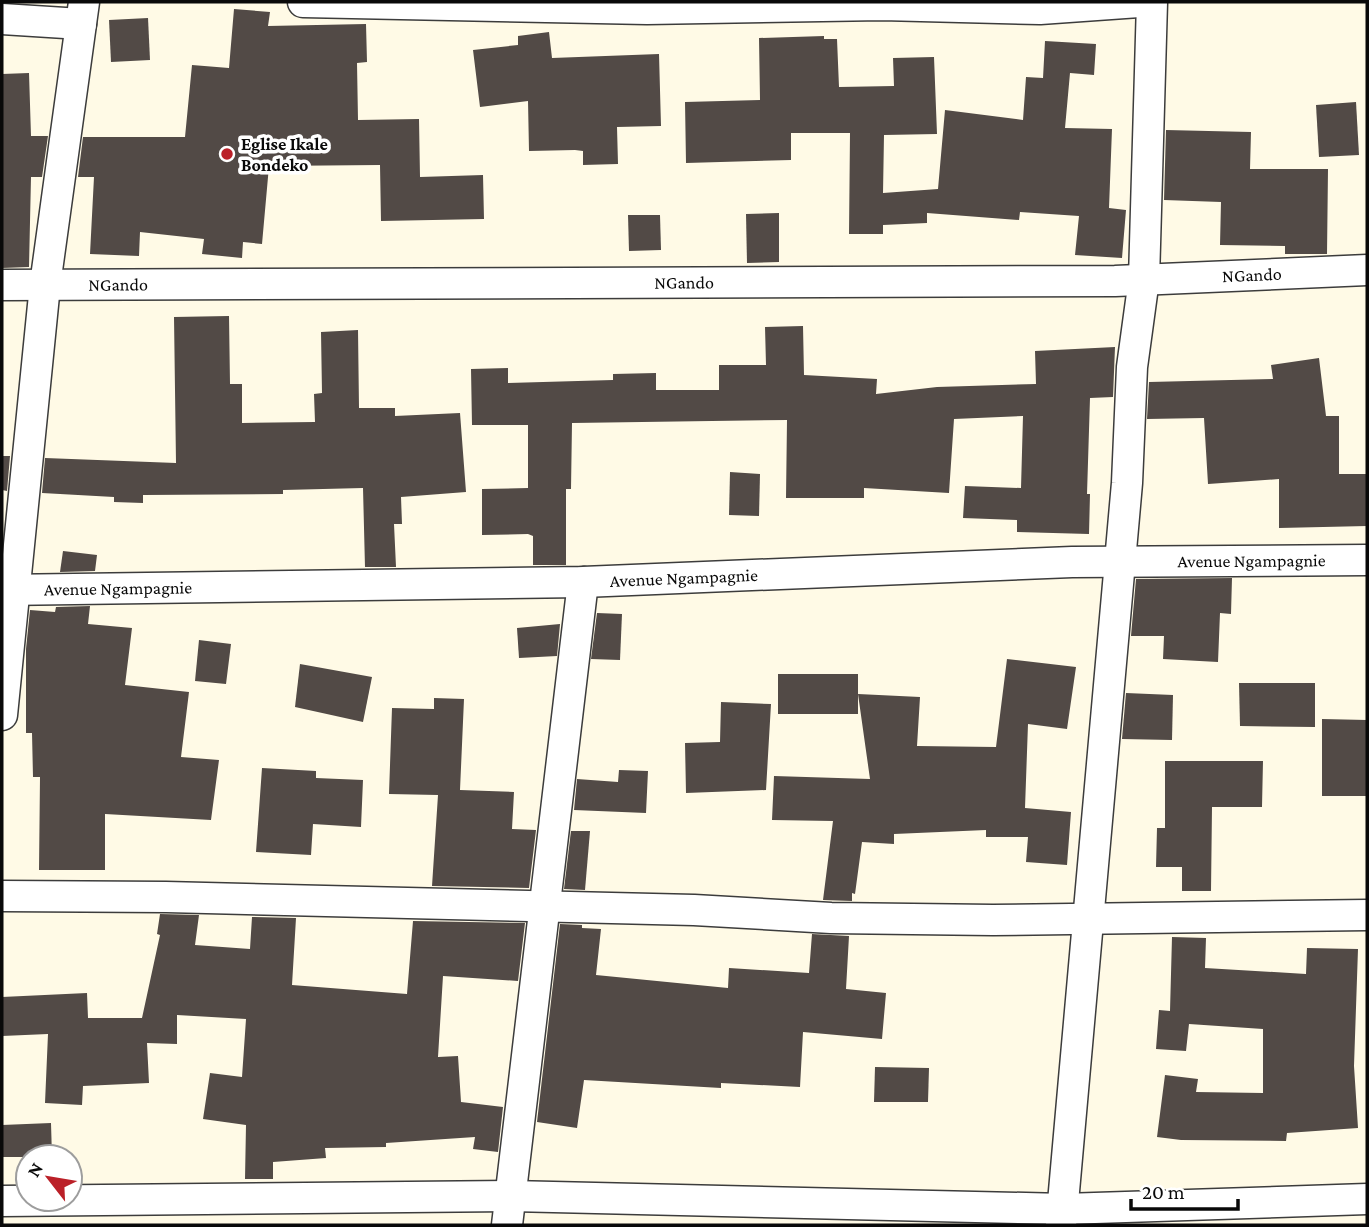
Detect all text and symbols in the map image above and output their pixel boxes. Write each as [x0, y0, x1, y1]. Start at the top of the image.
place label: Eglise Ikale Bondeko [241, 134, 328, 175]
marker: Eglise Ikale Bondeko [219, 146, 235, 162]
street label: NGando [1222, 264, 1282, 286]
street label: NGando [654, 272, 714, 293]
street label: NGando [88, 274, 148, 295]
street label: Avenue Ngampagnie [1177, 550, 1326, 571]
street label: Avenue Ngampagnie [609, 565, 758, 591]
street label: Avenue Ngampagnie [44, 577, 192, 599]
north arrow [14, 1143, 84, 1213]
text: N [23, 1159, 47, 1180]
scale bar [1131, 1168, 1238, 1212]
text: 20 m [1142, 1180, 1185, 1204]

